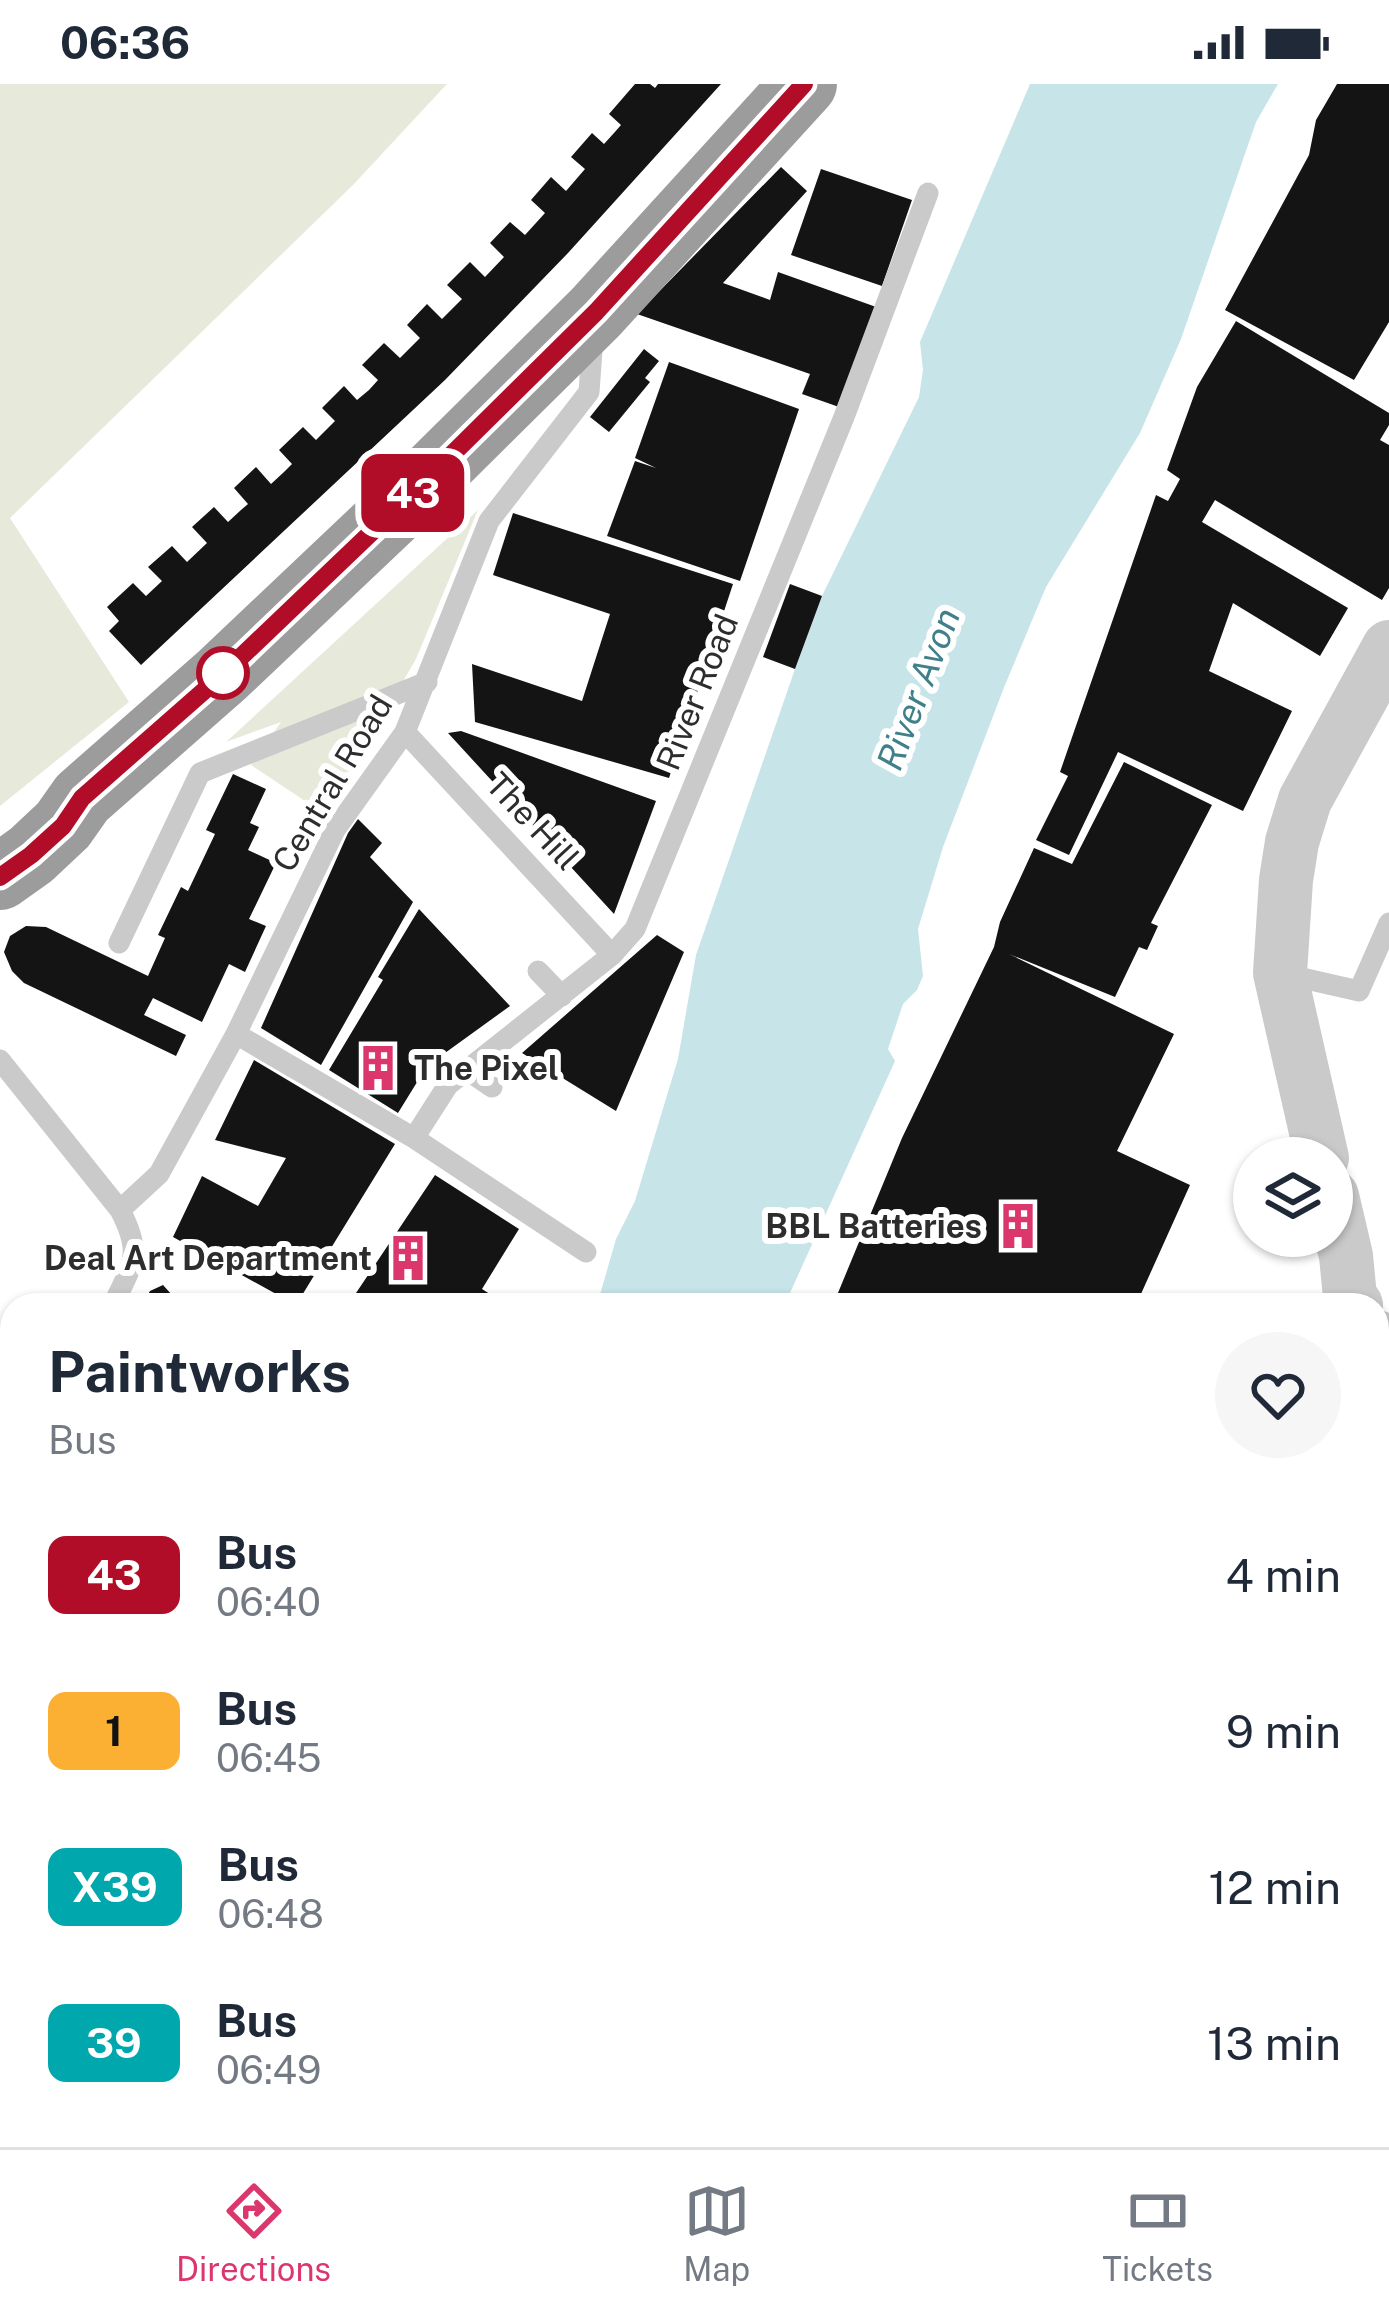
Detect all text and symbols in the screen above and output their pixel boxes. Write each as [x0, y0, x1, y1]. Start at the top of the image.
text: 06:36 [60, 16, 190, 69]
line badge: 43 [359, 454, 467, 532]
text: 43 [385, 468, 441, 517]
water label: River Avon [868, 602, 968, 776]
street label: River Road [649, 609, 745, 775]
unlabelled marker [198, 648, 248, 698]
street label: Central Road [264, 688, 400, 878]
street label: The Hill [479, 765, 587, 877]
building icon: The Pixel [353, 1043, 403, 1093]
place label: The Pixel [414, 1049, 559, 1087]
map controls [1233, 1137, 1353, 1257]
button: layers [1233, 1137, 1353, 1257]
building icon: BBL Batteries [993, 1201, 1043, 1251]
place label: BBL Batteries [765, 1207, 982, 1245]
building icon: Deal Art Department [383, 1233, 433, 1283]
place label: Deal Art Department [44, 1239, 372, 1277]
button: heart [1215, 1332, 1341, 1458]
text: Paintworks [48, 1338, 351, 1405]
text: Bus [48, 1417, 117, 1463]
text: Bus [216, 1526, 297, 1579]
text: 4 min [1225, 1549, 1341, 1602]
text: 43 [86, 1550, 142, 1599]
text: 06:40 [216, 1579, 321, 1625]
text: Bus [216, 1682, 297, 1735]
text: 9 min [1226, 1705, 1341, 1758]
text: 1 [105, 1706, 123, 1755]
text: 06:45 [216, 1735, 322, 1781]
text: Bus [218, 1838, 299, 1891]
text: 12 min [1209, 1861, 1341, 1914]
text: X39 [72, 1862, 158, 1911]
text: 06:48 [218, 1891, 324, 1937]
text: Bus [216, 1994, 297, 2047]
text: 13 min [1207, 2017, 1341, 2070]
text: 39 [86, 2018, 142, 2067]
text: 06:49 [216, 2047, 321, 2093]
tab: Directions [176, 2178, 331, 2288]
tab: Map [683, 2178, 750, 2288]
tab: Tickets [1102, 2178, 1213, 2288]

